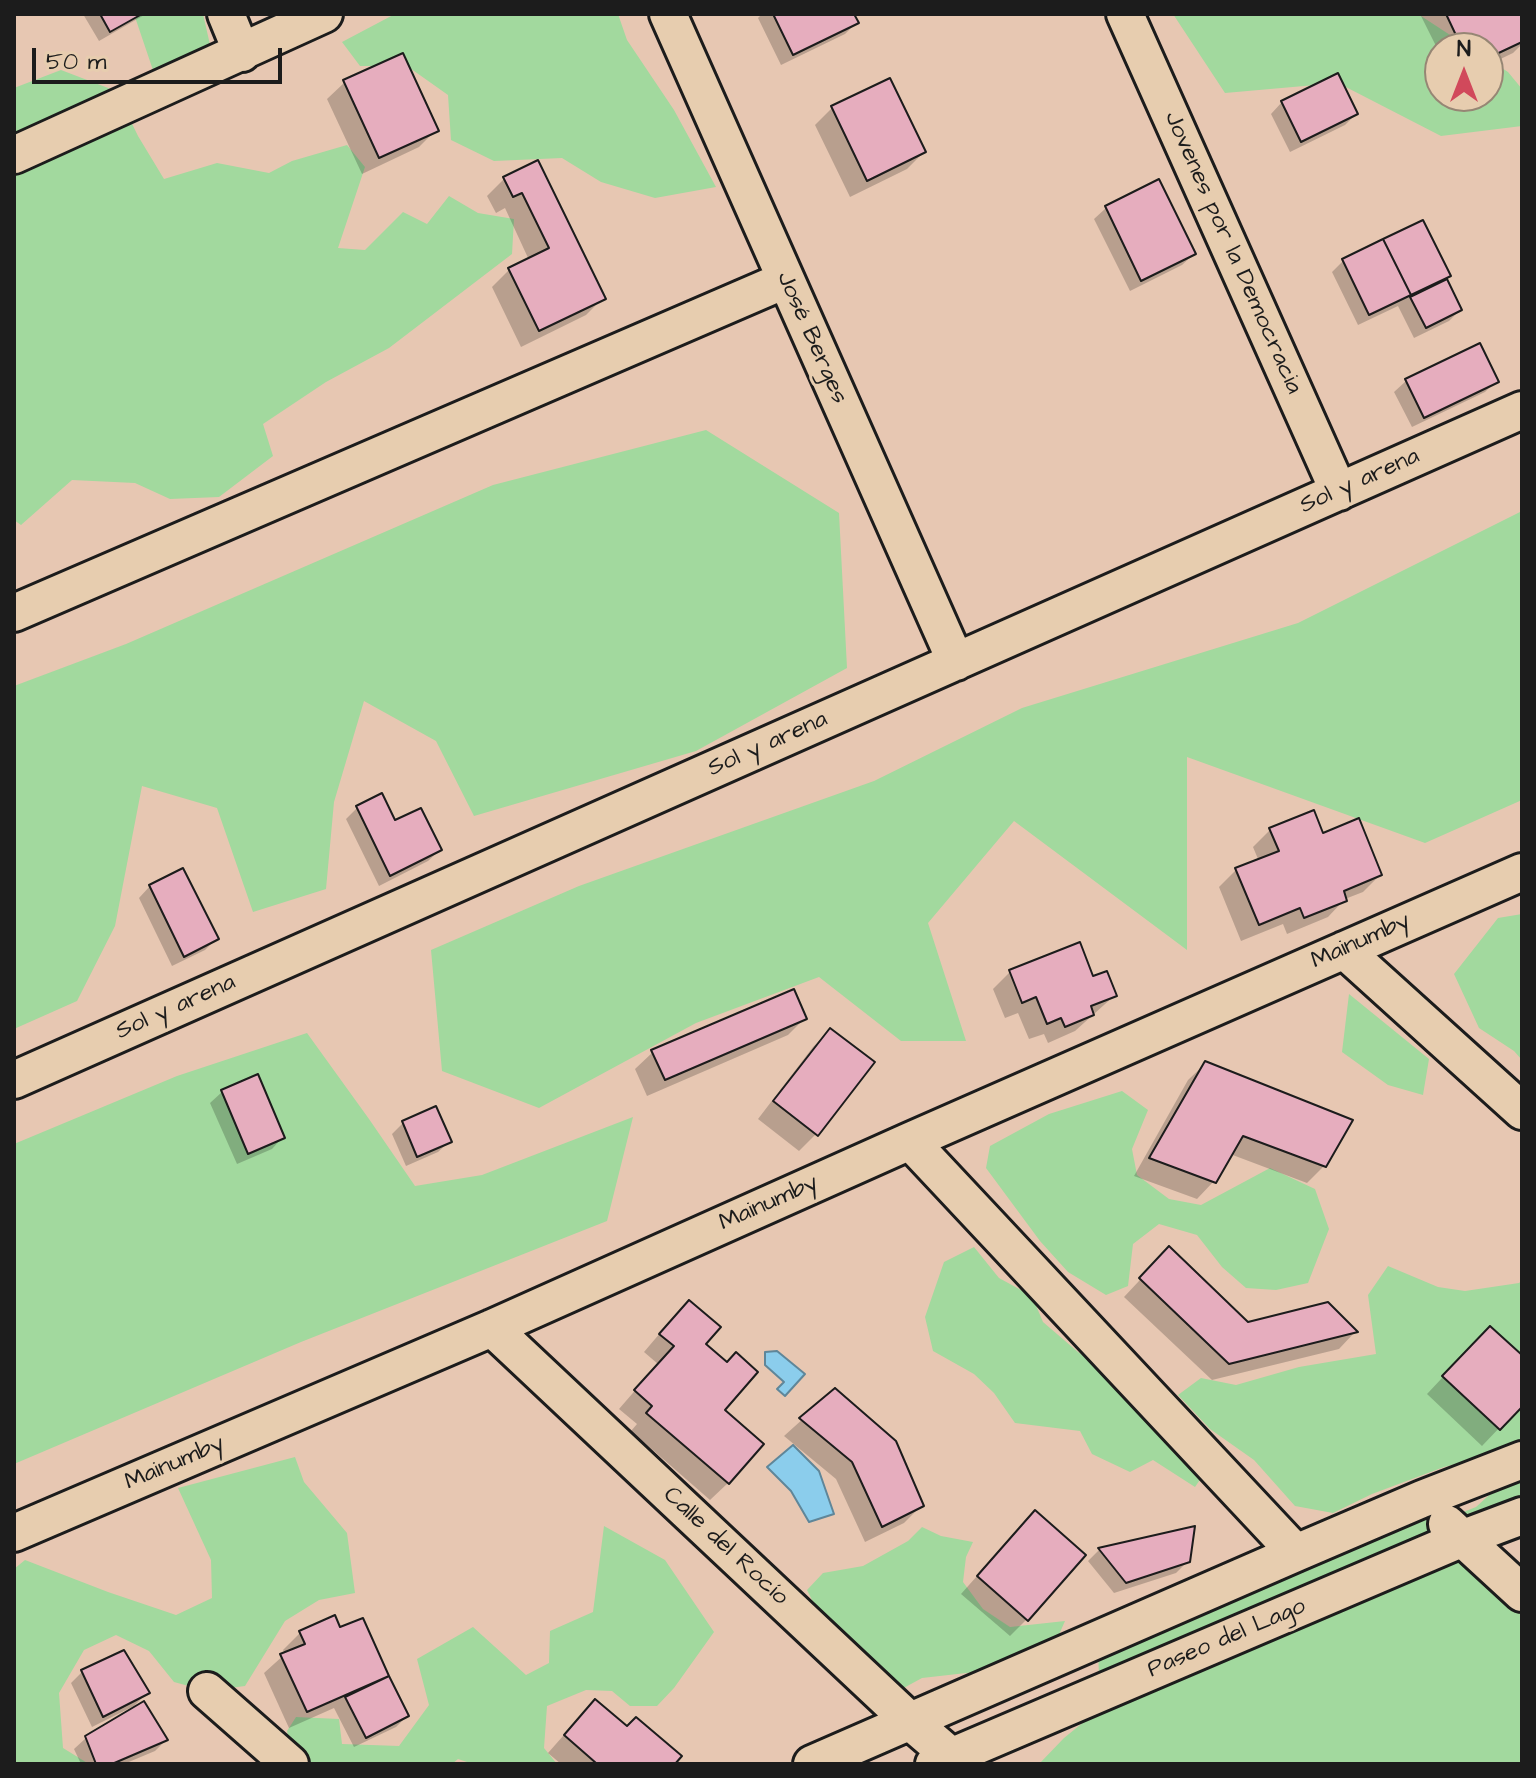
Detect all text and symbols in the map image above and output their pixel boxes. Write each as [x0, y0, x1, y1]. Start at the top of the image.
scale bar [36, 32, 286, 82]
north arrow [1424, 32, 1504, 112]
text: N [1457, 34, 1471, 65]
text: 50 m [46, 45, 106, 79]
street label: Jovenes por la Democracia [1157, 107, 1307, 399]
street label: José Berges [769, 267, 853, 409]
street label: Sol y arena [1296, 443, 1424, 521]
street label: Sol y arena [704, 706, 832, 784]
street label: Mainumby [1307, 907, 1415, 977]
street label: Sol y arena [112, 969, 240, 1047]
street label: Mainumby [715, 1169, 823, 1239]
street label: Mainumby [121, 1430, 229, 1498]
street label: Calle del Rocío [656, 1482, 794, 1612]
street label: Paseo del Lago [1144, 1593, 1310, 1685]

